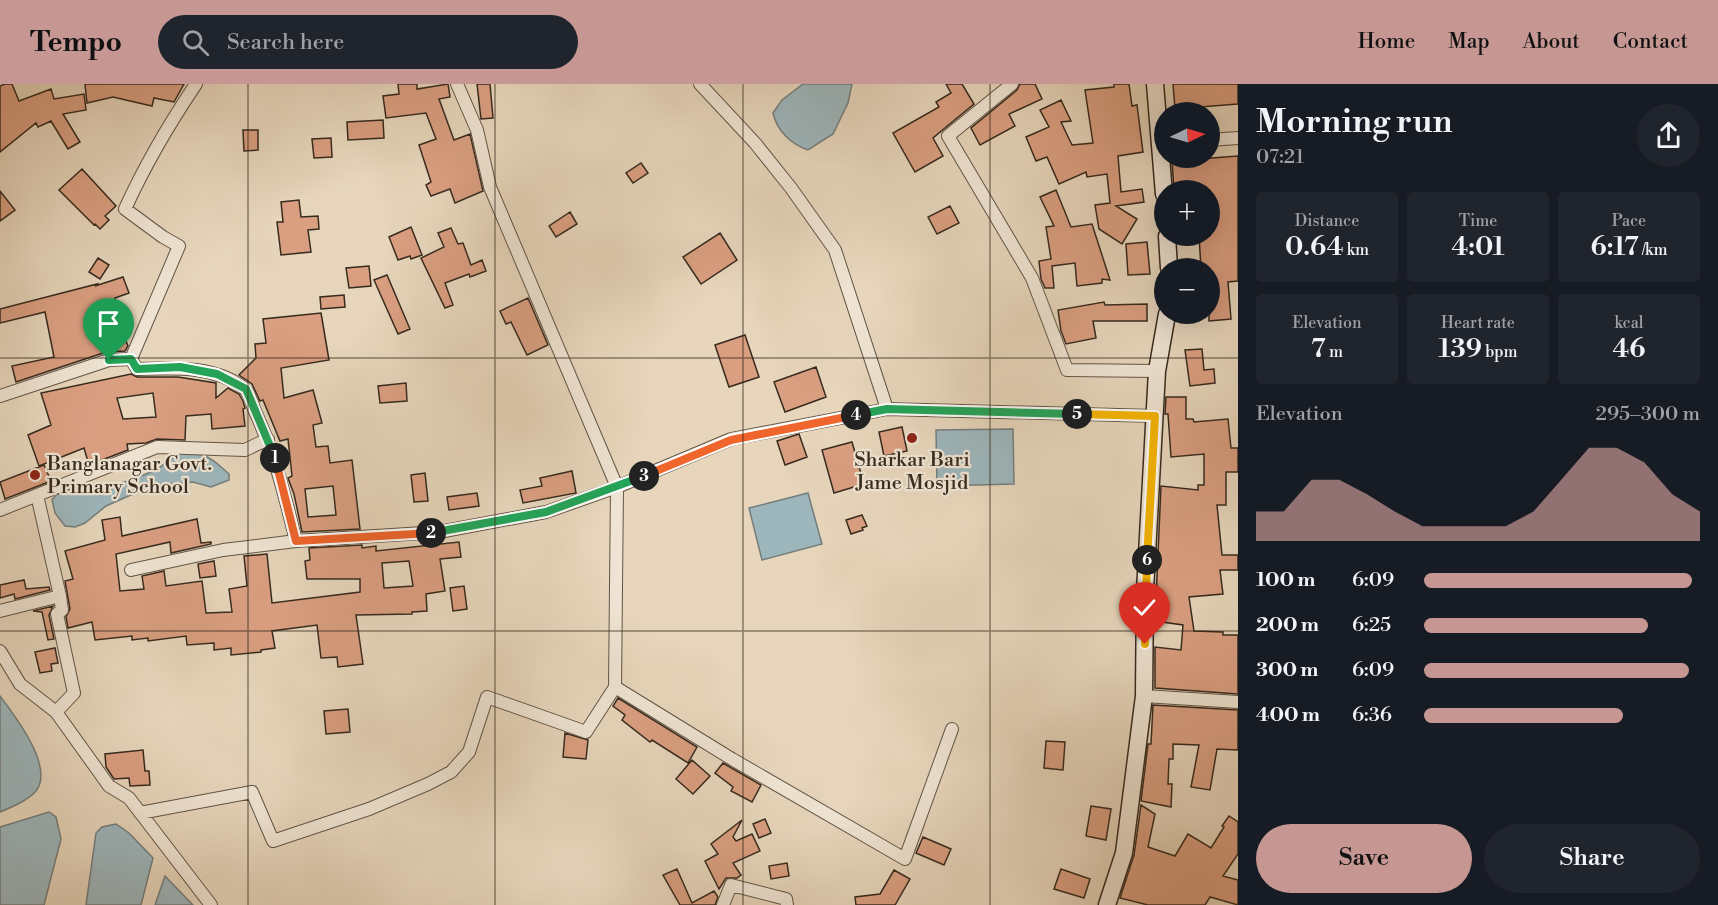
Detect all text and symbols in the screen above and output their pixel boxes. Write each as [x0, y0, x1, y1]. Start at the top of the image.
search box [158, 15, 578, 69]
text: Tempo [30, 25, 122, 60]
icon: search [179, 26, 212, 59]
text: Search here [227, 29, 344, 56]
text: Home [1358, 29, 1415, 55]
text: Map [1448, 29, 1490, 55]
text: About [1523, 29, 1580, 55]
text: Contact [1613, 29, 1688, 55]
north arrow [1154, 102, 1220, 168]
map controls [1154, 102, 1220, 324]
text: Morning run [1256, 102, 1453, 143]
button: share [1637, 104, 1700, 167]
text: 07:21 [1256, 145, 1304, 170]
button: + [1154, 180, 1220, 246]
text: Distance [1295, 211, 1359, 231]
text: Time [1459, 211, 1497, 231]
text: Pace [1612, 211, 1646, 231]
text: 0.64 [1285, 231, 1343, 263]
text: 4:01 [1451, 231, 1505, 263]
text: 6:17 [1591, 231, 1639, 263]
text: km [1343, 240, 1369, 260]
text: /km [1639, 240, 1667, 260]
button: − [1154, 258, 1220, 324]
pin [83, 298, 134, 360]
icon: arrive [92, 307, 125, 340]
text: Elevation [1292, 313, 1362, 333]
text: Heart rate [1441, 313, 1515, 333]
text: kcal [1614, 313, 1644, 333]
text: 7 [1311, 333, 1326, 365]
text: 139 [1438, 333, 1482, 365]
text: 46 [1613, 333, 1645, 365]
text: m [1326, 342, 1343, 362]
text: bpm [1482, 342, 1518, 362]
pin: 5 [1062, 399, 1092, 429]
pin: 4 [841, 400, 871, 430]
text: Elevation [1256, 402, 1343, 427]
text: 295–300 m [1596, 402, 1700, 427]
text: 5 [1072, 404, 1082, 424]
text: 4 [851, 405, 861, 425]
marker: Sharkar Bari Jame Mosjid [905, 431, 919, 445]
pin: 1 [260, 443, 290, 473]
text: 1 [271, 448, 279, 468]
place label: Sharkar Bari Jame Mosjid [854, 448, 970, 496]
place label: Banglanagar Govt. Primary School [46, 452, 212, 500]
pin: 3 [629, 461, 659, 491]
text: 3 [639, 466, 649, 486]
marker: Banglanagar Govt. Primary School [28, 468, 42, 482]
pin: 2 [416, 518, 446, 548]
text: 2 [426, 523, 436, 543]
pin: 6 [1132, 545, 1162, 575]
text: 6 [1142, 550, 1152, 570]
text: 100 m [1256, 568, 1315, 593]
text: 6:09 [1352, 568, 1394, 593]
pin [1119, 582, 1170, 644]
icon: check [1128, 591, 1161, 624]
text: 200 m [1256, 613, 1319, 638]
text: 6:25 [1352, 613, 1391, 638]
text: 300 m [1256, 658, 1319, 683]
text: 6:09 [1352, 658, 1394, 683]
text: 400 m [1256, 703, 1320, 728]
text: 6:36 [1352, 703, 1392, 728]
button: Save [1256, 824, 1472, 893]
button: Share [1484, 824, 1700, 893]

